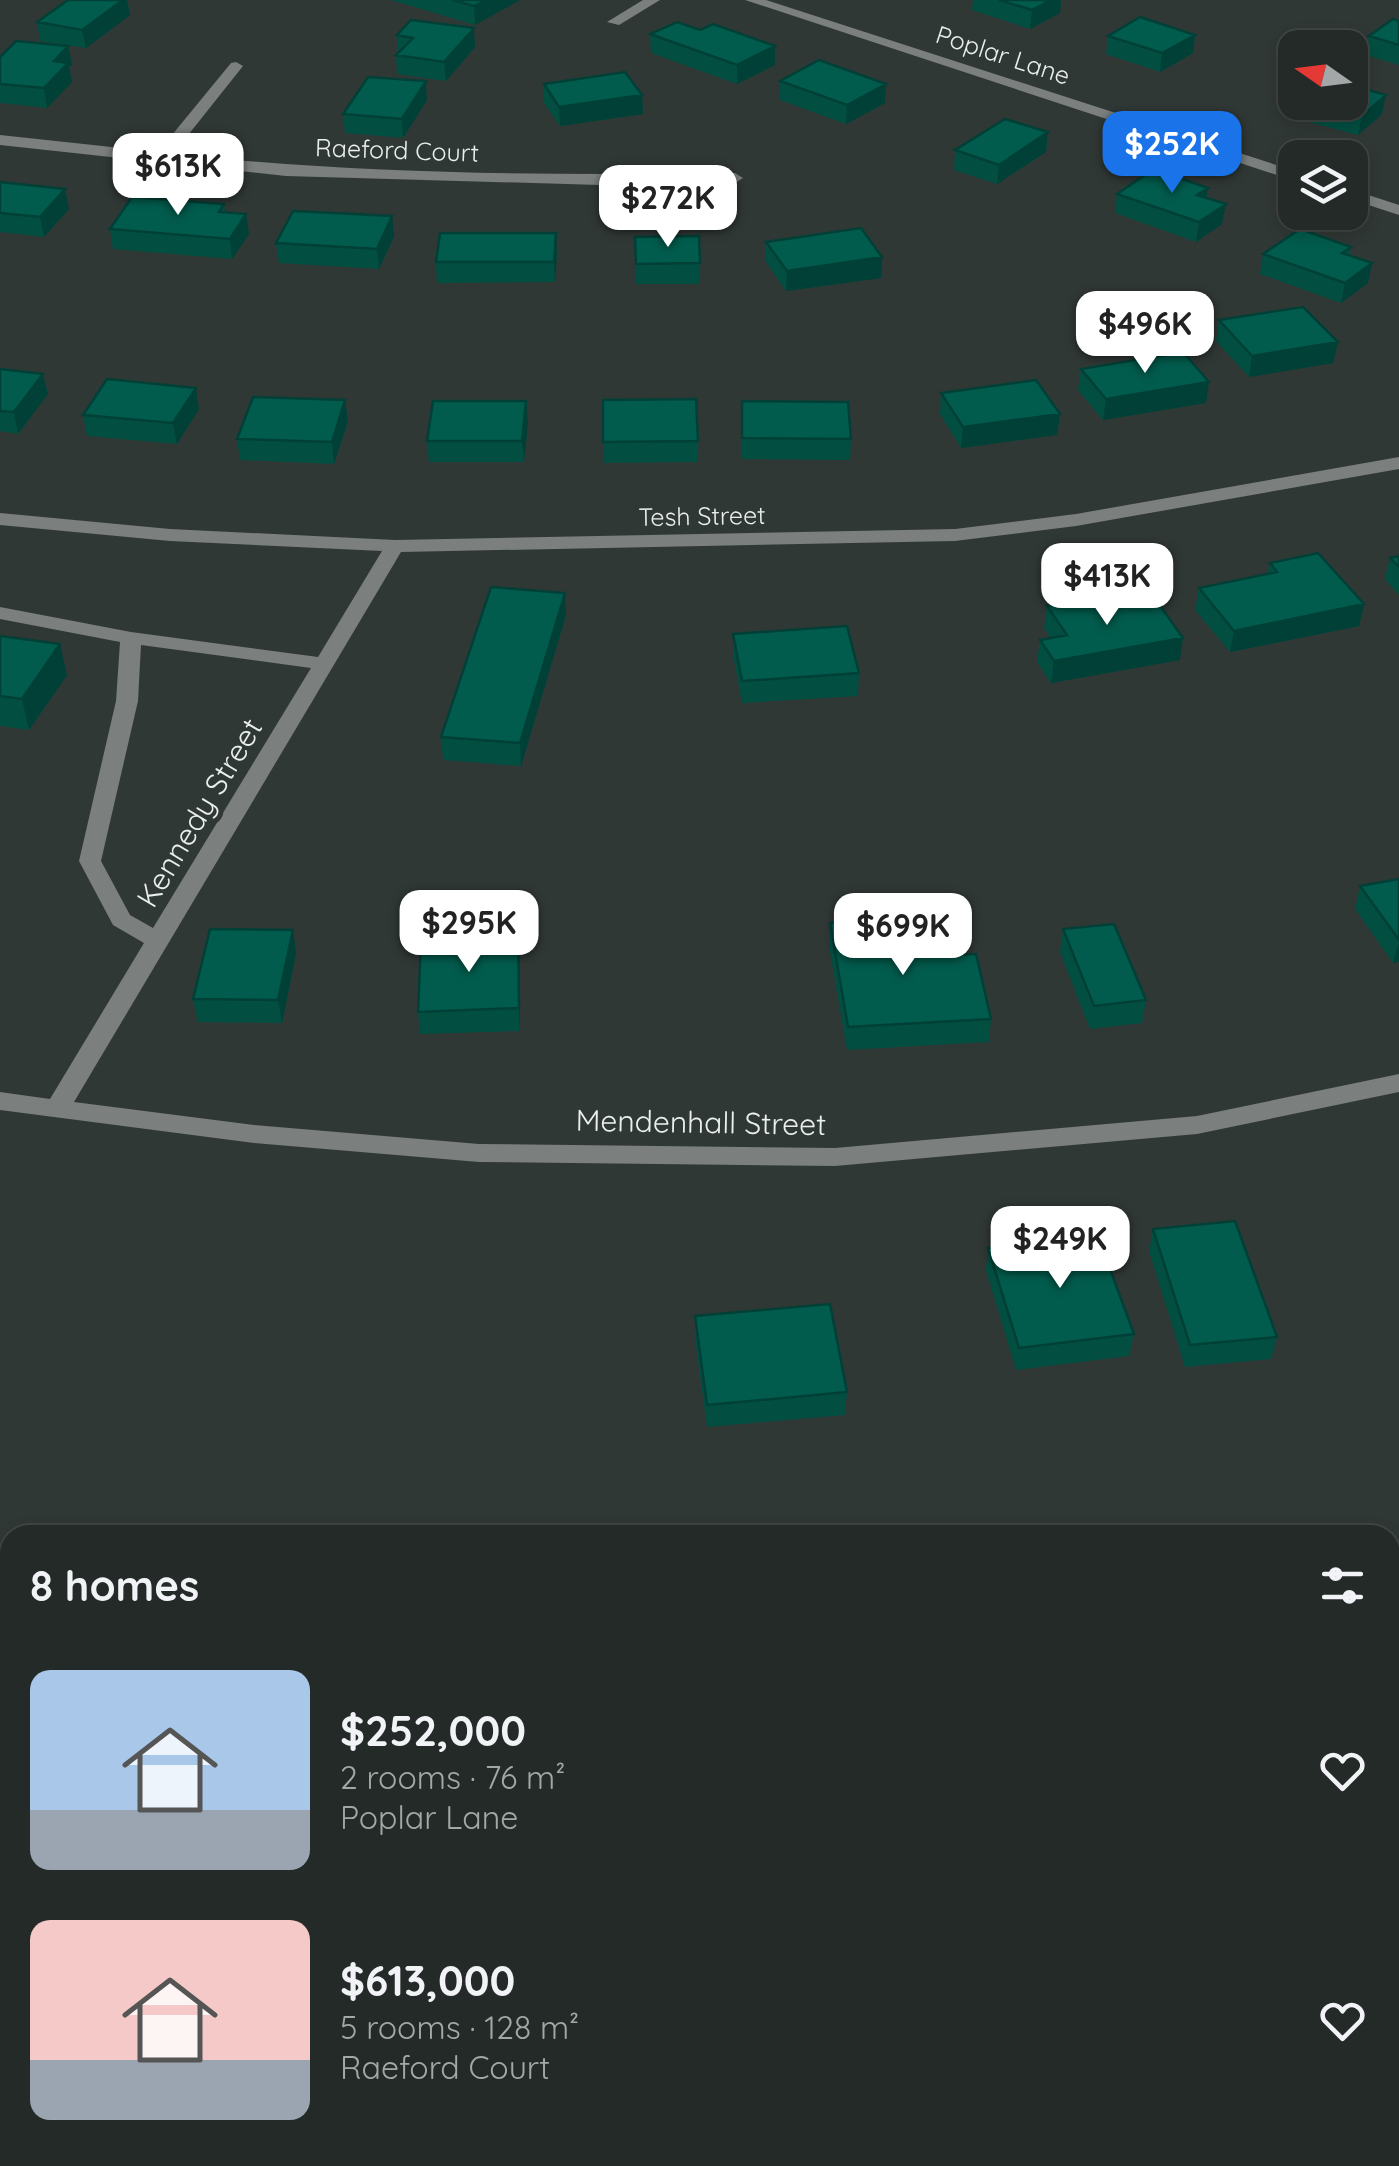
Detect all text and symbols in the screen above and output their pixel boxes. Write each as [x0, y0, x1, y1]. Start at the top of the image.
street label: Poplar Lane [932, 18, 1074, 91]
north arrow [1278, 30, 1368, 120]
map controls [1278, 30, 1368, 230]
pin: $252K [1102, 111, 1242, 196]
text: $252K [1125, 123, 1219, 163]
street label: Raeford Court [314, 131, 480, 168]
pin: $613K [108, 133, 248, 218]
button: layers [1278, 140, 1368, 230]
text: $613K [135, 145, 221, 185]
pin: $272K [598, 165, 738, 250]
text: $272K [621, 177, 715, 217]
pin: $496K [1075, 291, 1215, 376]
text: $496K [1098, 303, 1192, 343]
street label: Tesh Street [638, 499, 766, 532]
pin: $413K [1037, 543, 1177, 628]
text: $413K [1063, 555, 1151, 595]
street label: Kennedy Street [128, 711, 270, 914]
pin: $295K [399, 890, 539, 975]
pin: $699K [833, 893, 973, 978]
text: $295K [422, 902, 516, 942]
text: $699K [856, 905, 950, 945]
street label: Mendenhall Street [575, 1101, 827, 1143]
pin: $249K [990, 1206, 1130, 1291]
text: $249K [1013, 1218, 1107, 1258]
icon: filters [1315, 1558, 1370, 1613]
text: 8 homes [30, 1559, 199, 1612]
text: $252,000 [340, 1704, 526, 1757]
icon: home [110, 1710, 230, 1830]
icon: heart [1315, 1743, 1370, 1798]
text: 2 rooms · 76 m² [340, 1757, 565, 1797]
text: Poplar Lane [340, 1797, 518, 1837]
text: $613,000 [340, 1954, 515, 2007]
icon: home [110, 1960, 230, 2080]
icon: heart [1315, 1993, 1370, 2048]
text: 5 rooms · 128 m² [340, 2007, 579, 2047]
text: Raeford Court [340, 2047, 550, 2087]

